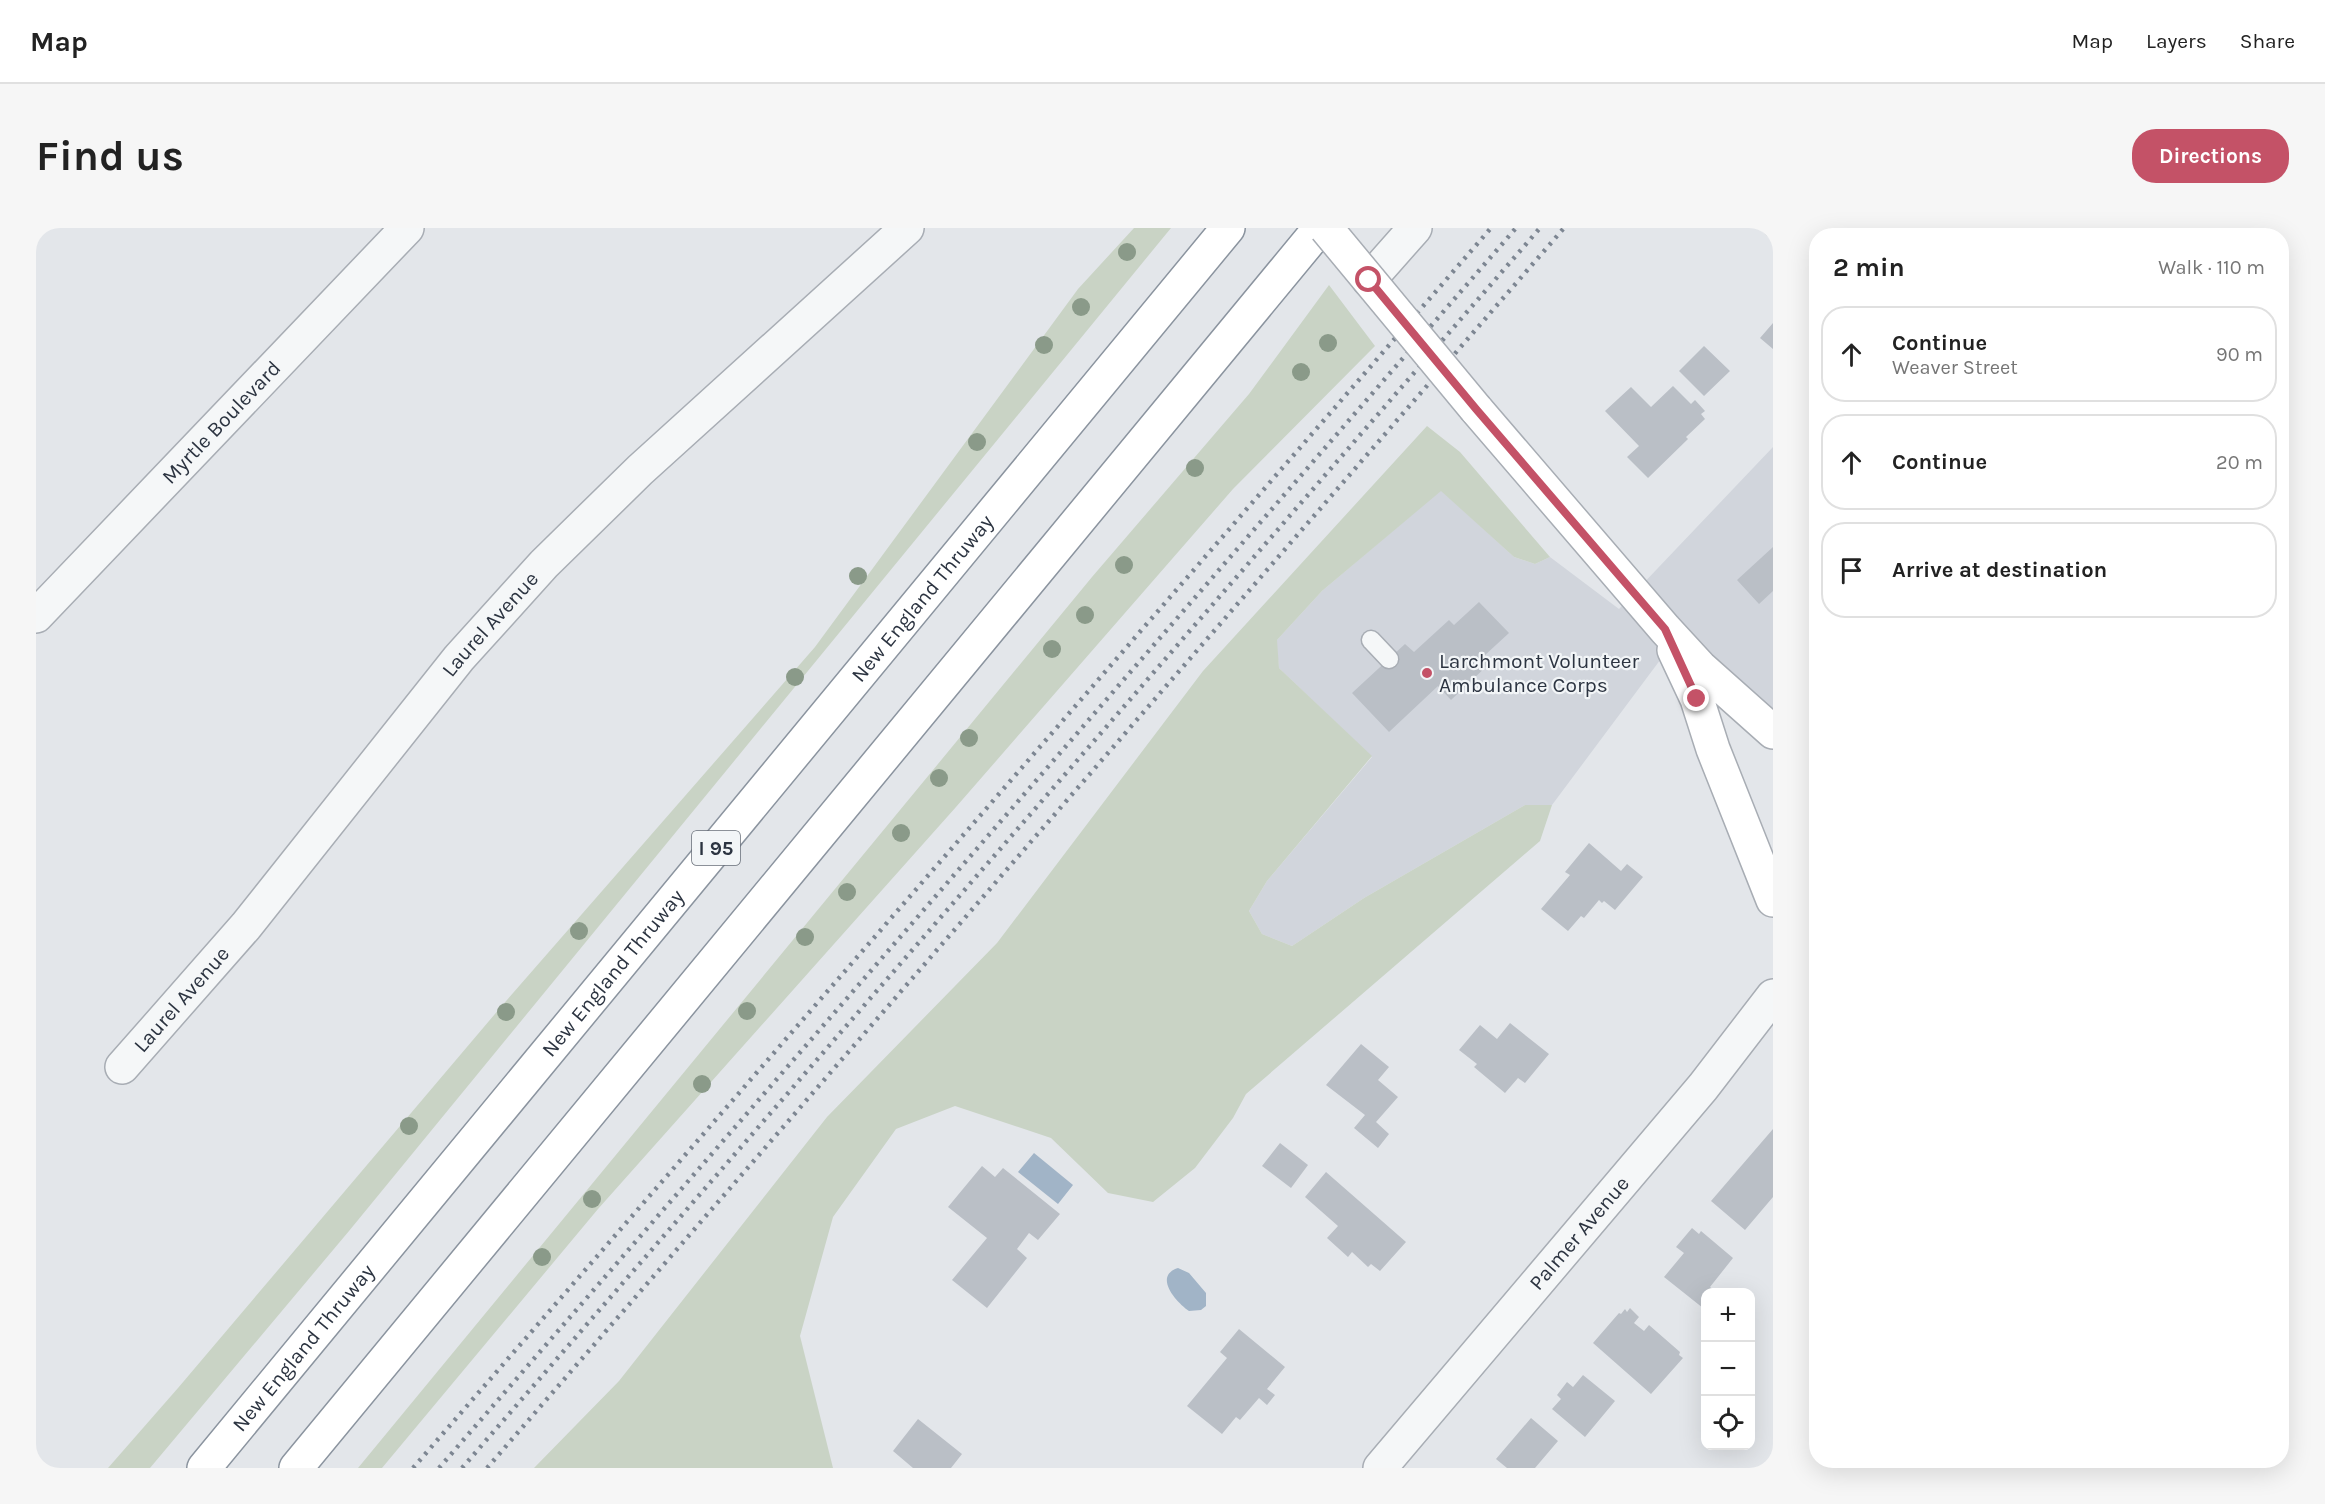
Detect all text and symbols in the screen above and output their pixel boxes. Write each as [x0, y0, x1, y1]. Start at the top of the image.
text: Map [30, 25, 88, 58]
text: Map [2071, 29, 2113, 53]
text: Layers [2146, 29, 2207, 53]
text: Share [2240, 29, 2295, 53]
button: Directions [2132, 129, 2289, 183]
text: Find us [36, 131, 184, 181]
text: 2 min [1833, 252, 1905, 283]
text: Walk · 110 m [2158, 256, 2265, 279]
route start [1355, 266, 1381, 292]
text: Continue [1892, 330, 1987, 356]
icon: ahead [1835, 338, 1868, 371]
text: 90 m [2216, 343, 2263, 366]
street label: Myrtle Boulevard [157, 356, 285, 489]
text: Weaver Street [1892, 356, 2018, 379]
icon: ahead [1835, 446, 1868, 479]
text: Continue [1892, 449, 1987, 475]
text: 20 m [2216, 451, 2263, 474]
street label: New England Thruway [846, 510, 998, 687]
icon: arrive [1835, 554, 1868, 587]
text: Arrive at destination [1892, 557, 2107, 583]
street label: Laurel Avenue [437, 567, 543, 681]
place label: Larchmont Volunteer Ambulance Corps [1439, 649, 1640, 697]
marker: Larchmont Volunteer Ambulance Corps [1420, 666, 1434, 680]
route end [1683, 685, 1709, 711]
road number: I 95 [692, 831, 740, 865]
street label: New England Thruway [537, 884, 689, 1061]
street label: Laurel Avenue [129, 942, 234, 1057]
street label: Palmer Avenue [1524, 1171, 1634, 1295]
street label: New England Thruway [227, 1259, 379, 1436]
map controls [1701, 1288, 1755, 1450]
button: + [1701, 1288, 1755, 1342]
button: − [1701, 1342, 1755, 1396]
button: locate [1701, 1396, 1755, 1450]

